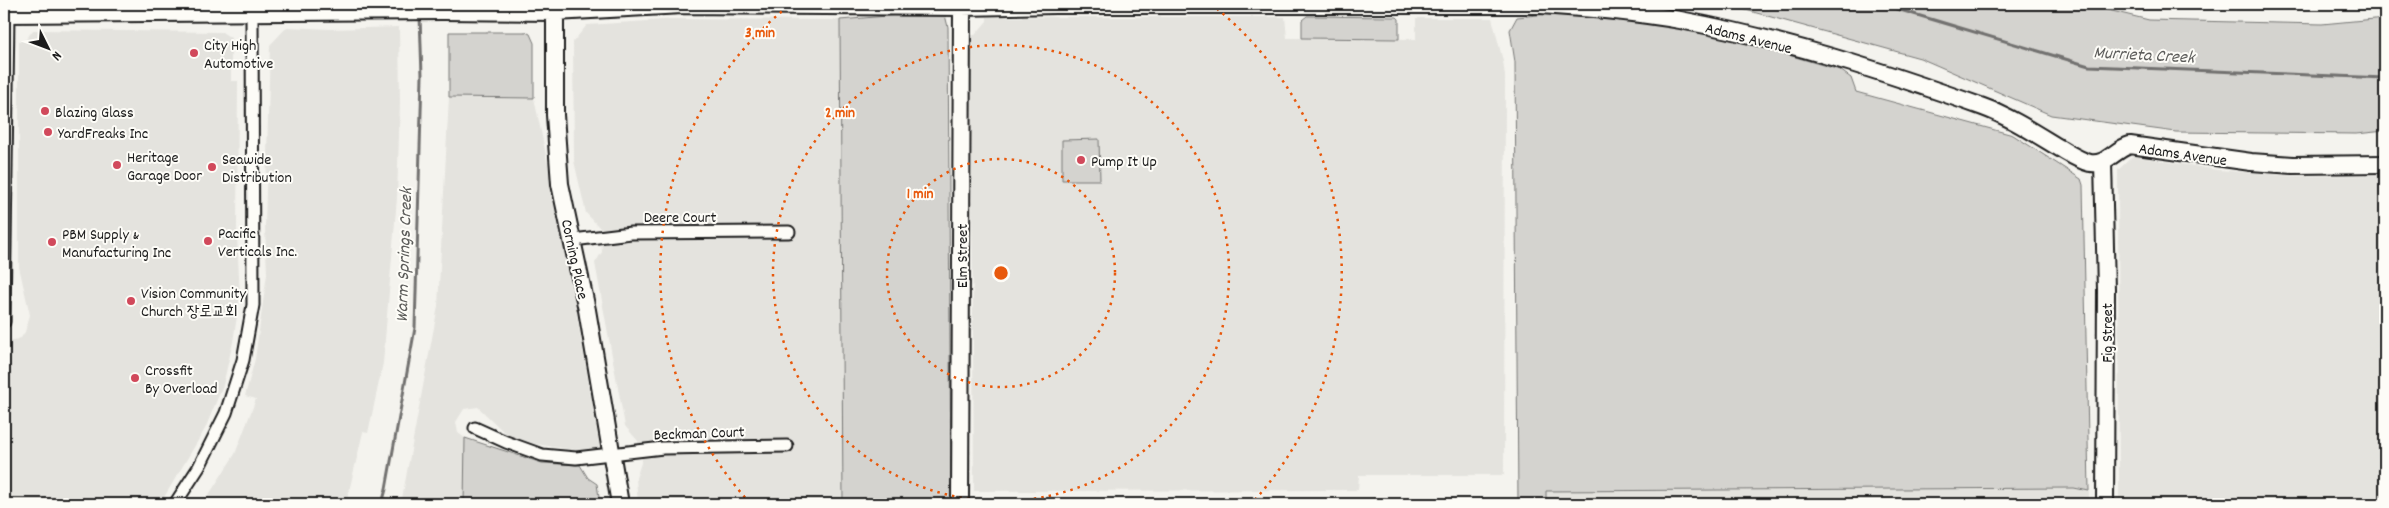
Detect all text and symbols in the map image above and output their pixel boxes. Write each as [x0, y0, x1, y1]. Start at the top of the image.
street label: Adams Avenue [1702, 18, 1794, 61]
north arrow [22, 22, 72, 72]
text: 3 min [745, 23, 775, 45]
place label: City High Automotive [204, 35, 273, 76]
water label: Murrieta Creek [2093, 41, 2197, 72]
text: N [46, 46, 66, 65]
marker: City High Automotive [188, 47, 200, 59]
place label: Blazing Glass [55, 102, 134, 125]
text: 2 min [825, 103, 855, 125]
marker: Blazing Glass [39, 105, 51, 117]
place label: YardFreaks Inc [58, 123, 148, 146]
marker: YardFreaks Inc [42, 126, 54, 138]
street label: Adams Avenue [2137, 138, 2228, 173]
place label: Heritage Garage Door [127, 147, 202, 188]
place label: Seawide Distribution [222, 149, 292, 190]
place label: Pump It Up [1091, 151, 1157, 174]
marker: Pump It Up [1075, 154, 1087, 166]
marker: Heritage Garage Door [111, 159, 123, 171]
marker: Seawide Distribution [206, 161, 218, 173]
text: 1 min [907, 184, 933, 206]
water label: Warm Springs Creek [391, 186, 420, 323]
street label: Deere Court [644, 207, 716, 230]
street label: Corning Place [554, 217, 593, 302]
place label: Pacific Verticals Inc. [218, 223, 297, 264]
place label: PBM Supply & Manufacturing Inc [62, 224, 171, 265]
street label: Elm Street [952, 224, 975, 288]
marker: Pacific Verticals Inc. [202, 235, 214, 247]
marker: PBM Supply & Manufacturing Inc [46, 236, 58, 248]
centre of rings [992, 264, 1010, 282]
place label: Vision Community Church 장로교회 [141, 283, 247, 324]
marker: Vision Community Church 장로교회 [125, 295, 137, 307]
street label: Fig Street [2097, 303, 2120, 363]
place label: Crossfit By Overload [145, 360, 218, 401]
marker: Crossfit By Overload [129, 372, 141, 384]
street label: Beckman Court [653, 421, 745, 448]

